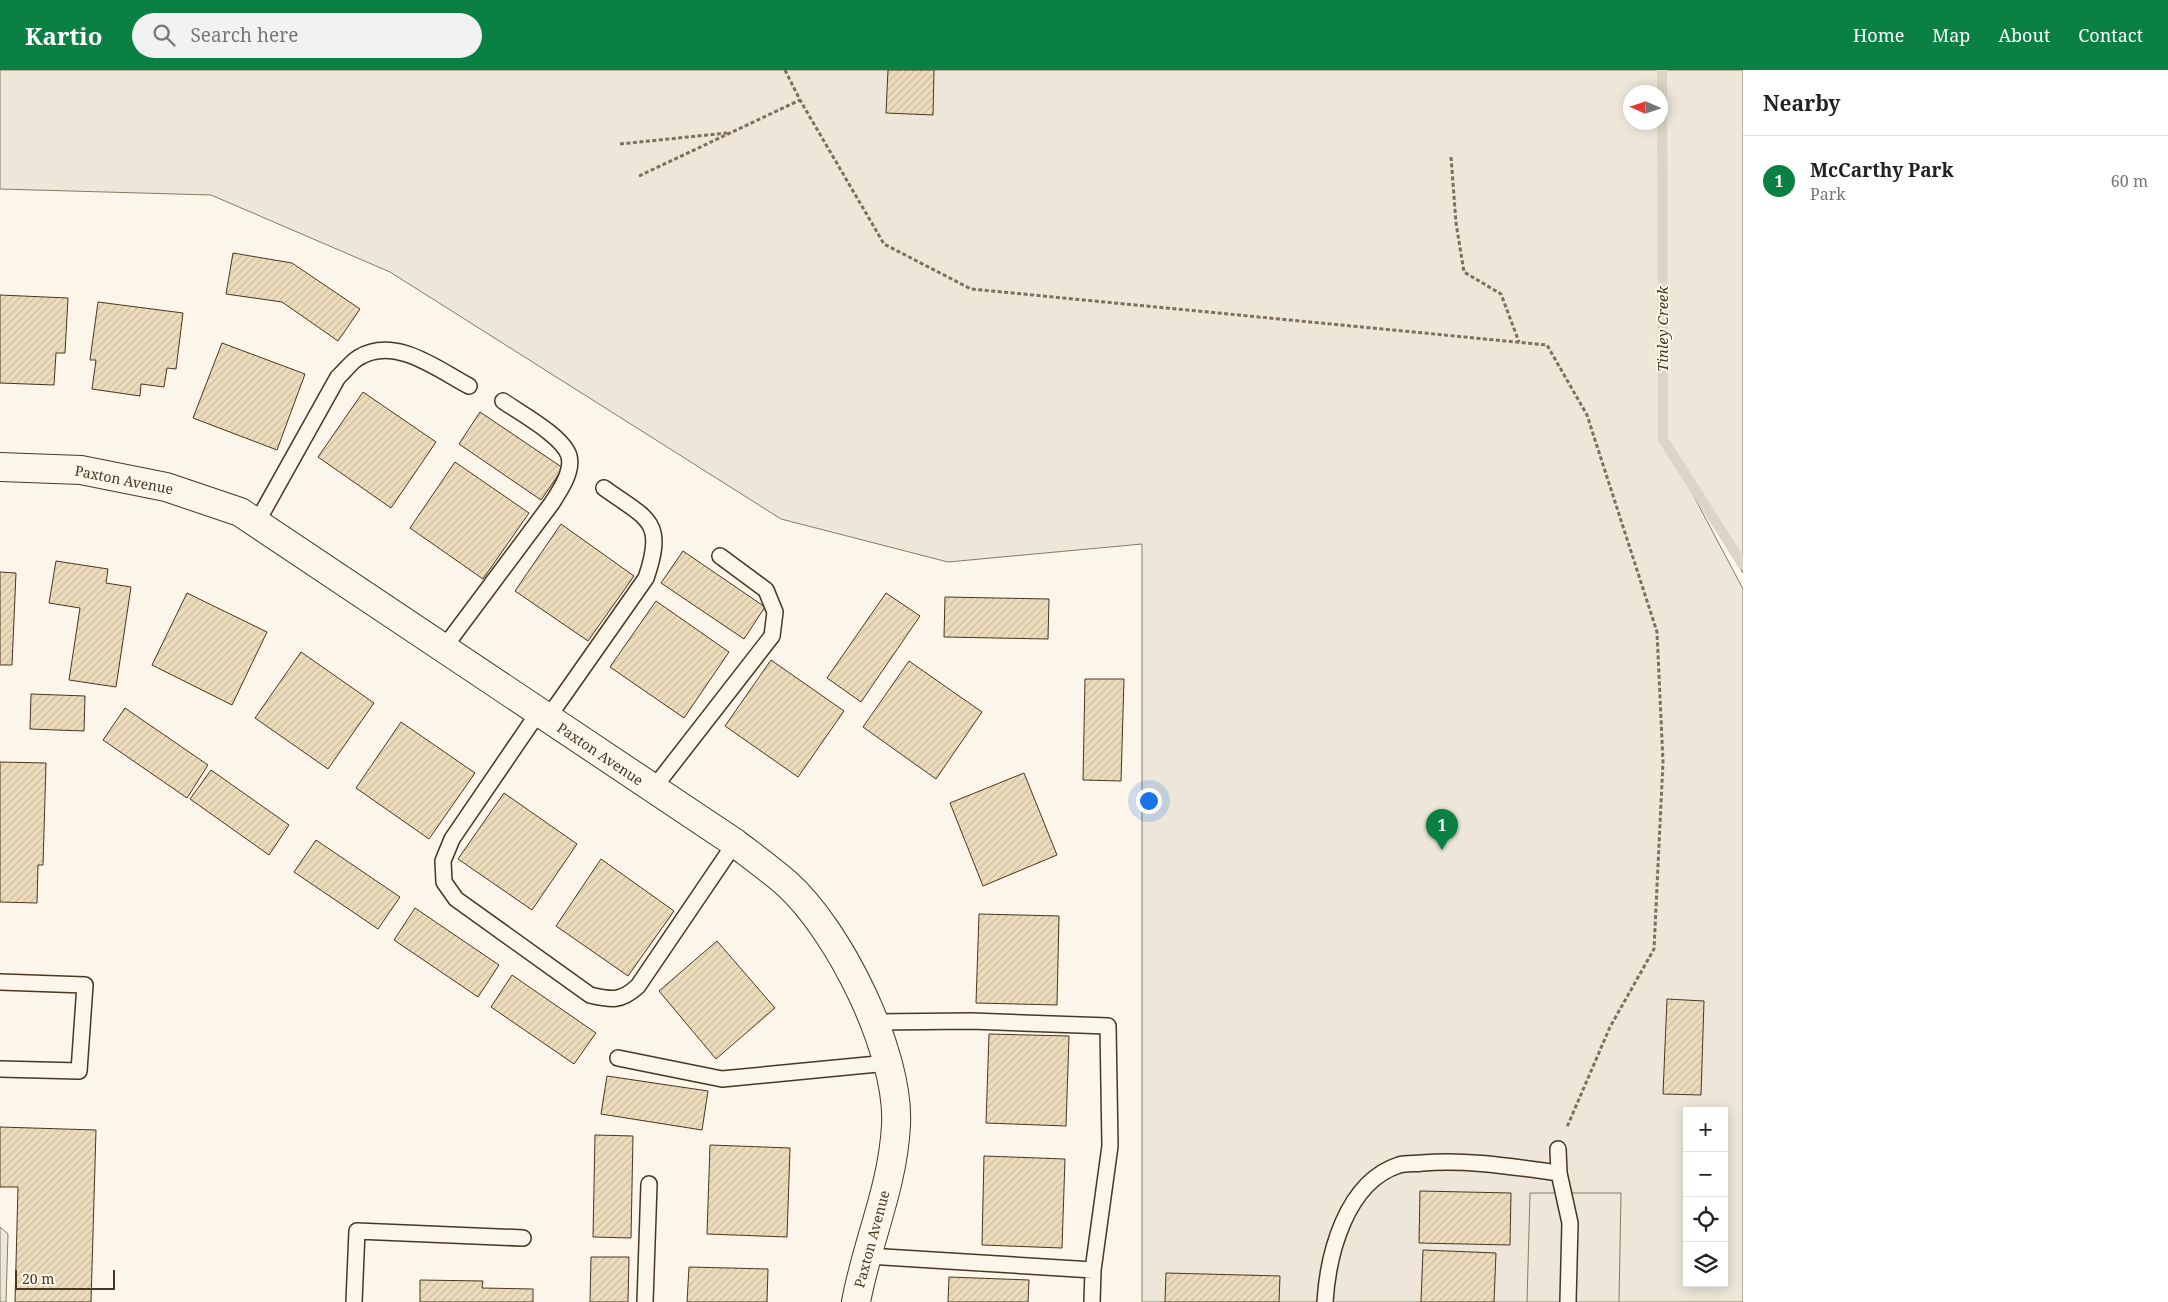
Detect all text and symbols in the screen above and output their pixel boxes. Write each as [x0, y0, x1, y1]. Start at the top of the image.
search box [132, 13, 482, 58]
text: Kartio [25, 19, 102, 52]
icon: search [150, 21, 178, 49]
text: Search here [190, 22, 298, 48]
text: Home [1853, 23, 1904, 47]
text: Map [1932, 23, 1970, 47]
text: About [1998, 23, 2050, 47]
text: Contact [2078, 23, 2143, 47]
north arrow [1623, 85, 1668, 130]
text: Nearby [1763, 89, 1841, 117]
text: McCarthy Park [1810, 157, 1954, 183]
text: 1 [1774, 170, 1784, 192]
text: 60 m [2111, 170, 2148, 192]
text: Park [1810, 183, 1846, 205]
water label: Tinley Creek [1652, 286, 1672, 372]
street label: Paxton Avenue [73, 461, 175, 498]
street label: Paxton Avenue [553, 718, 647, 789]
your location [1136, 788, 1162, 814]
pin: 1 [1426, 809, 1458, 850]
map controls [1683, 1107, 1728, 1287]
button: + [1683, 1107, 1728, 1152]
button: − [1683, 1152, 1728, 1197]
street label: Paxton Avenue [849, 1188, 894, 1290]
button: locate [1683, 1197, 1728, 1242]
button: layers [1683, 1242, 1728, 1287]
scale bar [15, 1267, 115, 1290]
text: 20 m [22, 1269, 55, 1288]

